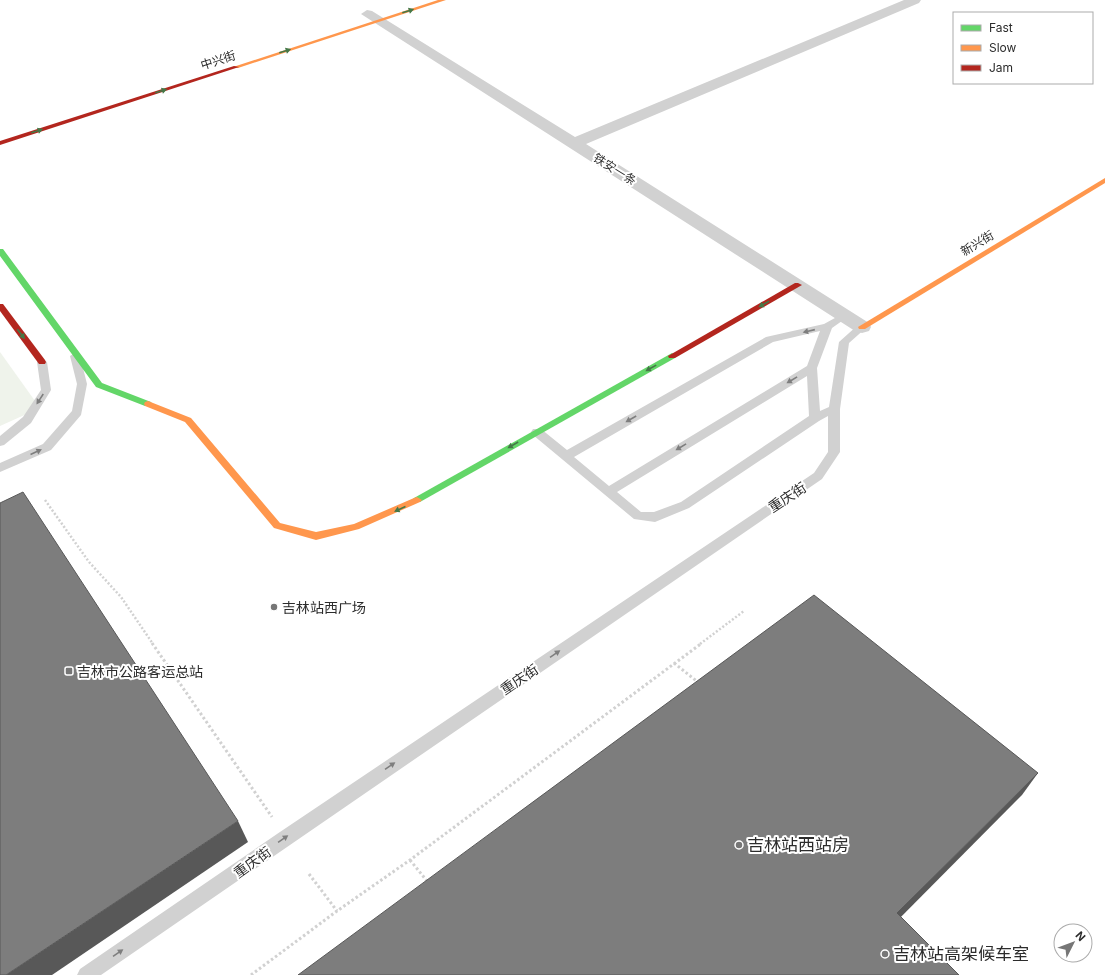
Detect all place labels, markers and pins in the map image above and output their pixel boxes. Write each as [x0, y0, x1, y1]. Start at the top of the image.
place label: 吉林站西广场 [282, 599, 366, 616]
marker: 吉林站西广场 [269, 602, 279, 612]
place label: 吉林市公路客运总站 [77, 663, 203, 680]
marker: 吉林市公路客运总站 [64, 666, 74, 676]
place label: 吉林站西站房 [747, 835, 849, 855]
marker: 吉林站西站房 [734, 840, 744, 850]
place label: 吉林站高架候车室 [893, 944, 1029, 964]
marker: 吉林站高架候车室 [880, 949, 890, 959]

